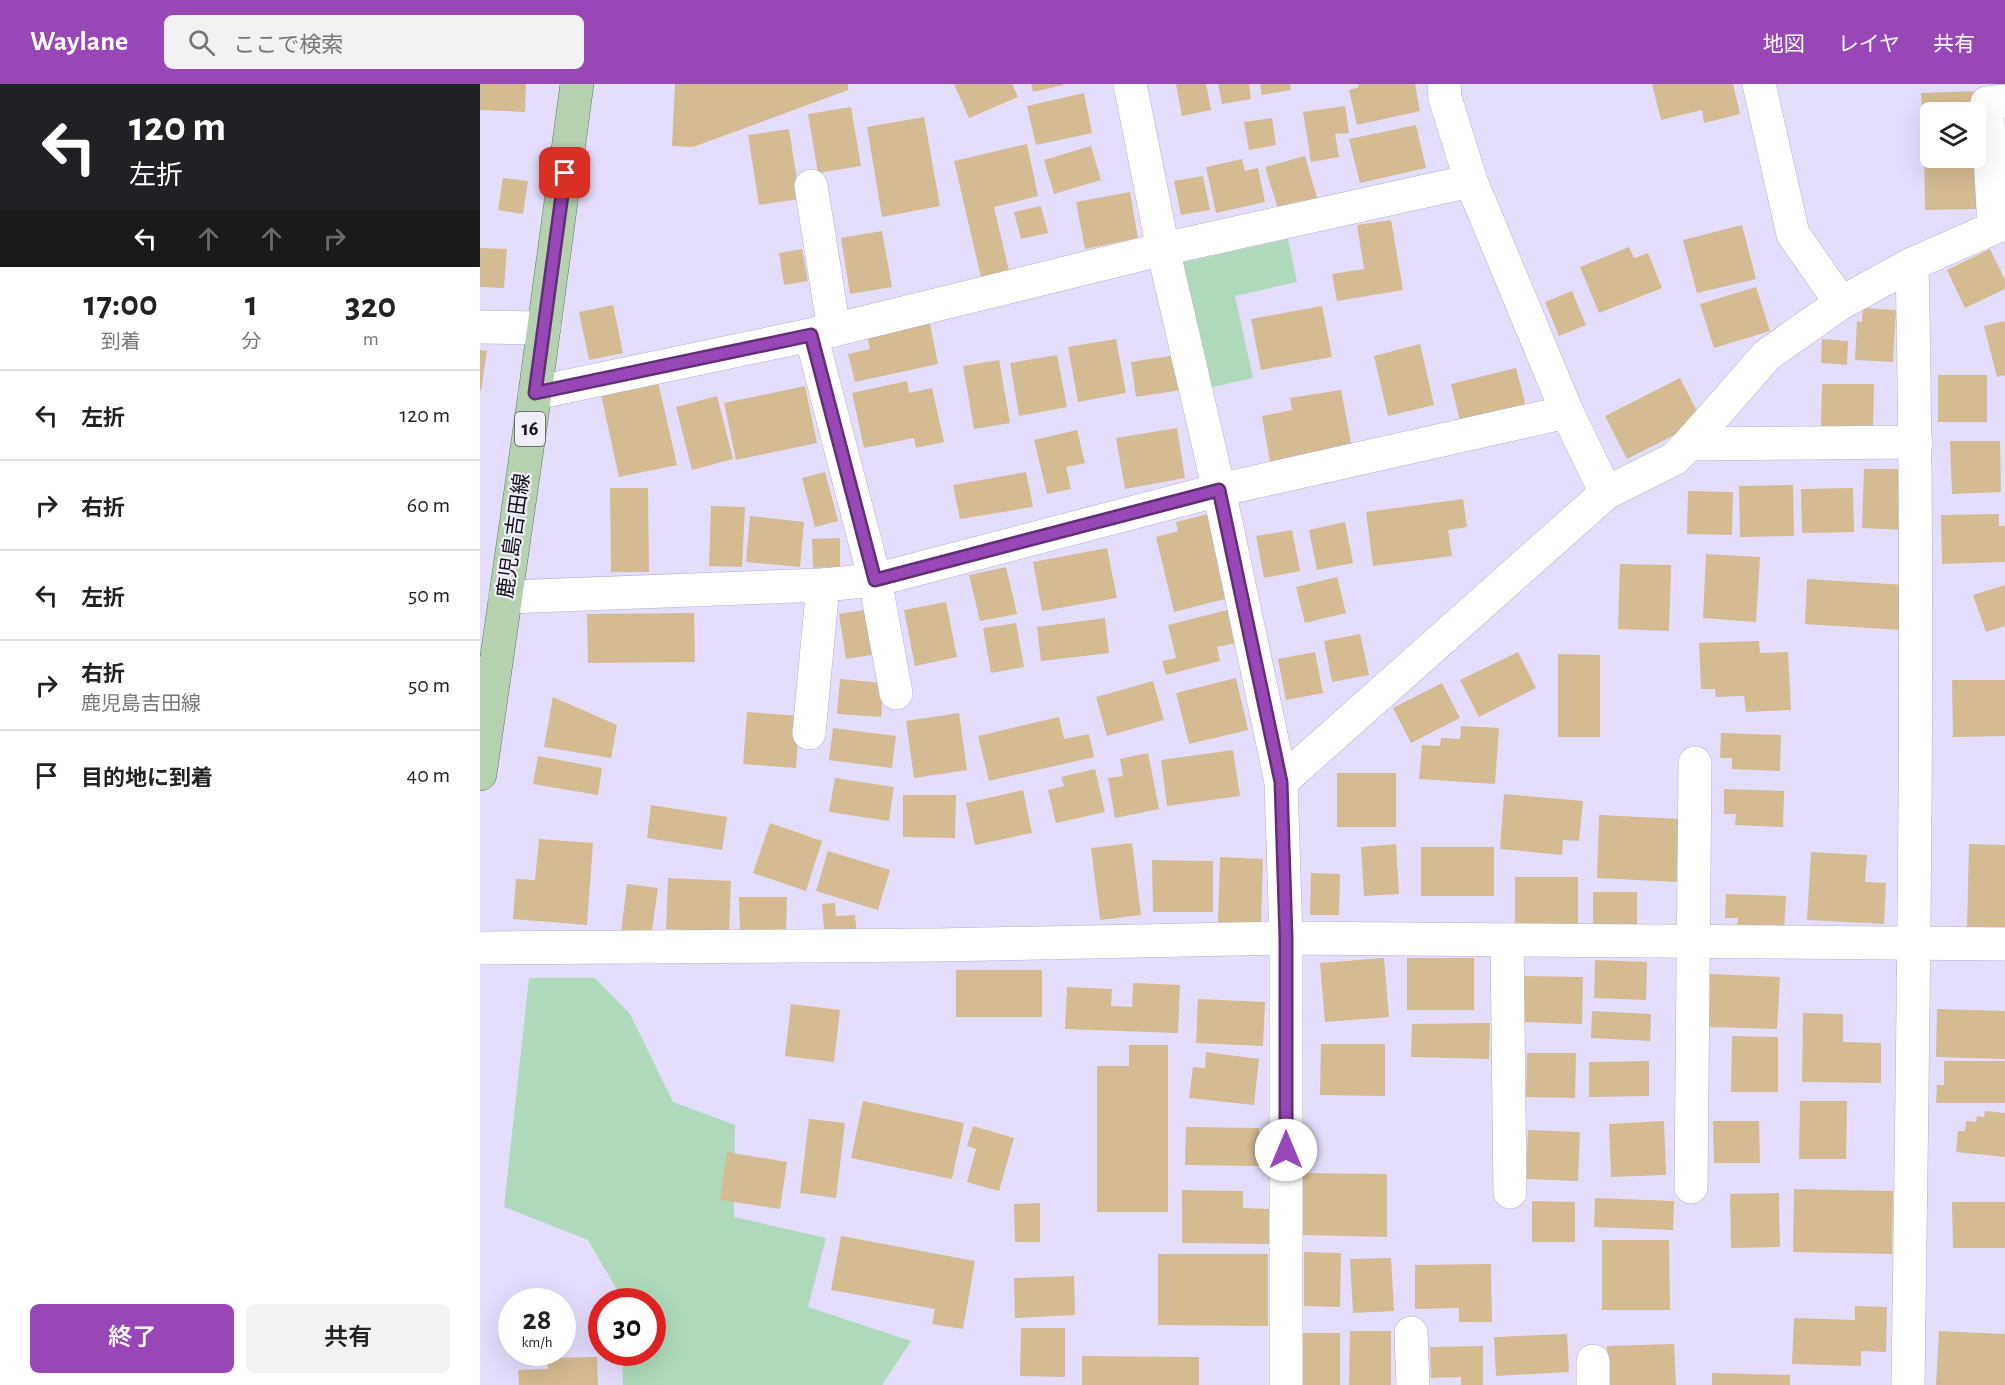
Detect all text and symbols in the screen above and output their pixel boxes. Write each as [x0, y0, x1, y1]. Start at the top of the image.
search box [164, 15, 584, 69]
icon: search [185, 26, 218, 59]
text: Waylane [30, 28, 128, 56]
text: ここで検索 [233, 34, 343, 56]
text: 地図 [1763, 34, 1805, 55]
text: レイヤ [1838, 34, 1900, 55]
text: 共有 [1933, 34, 1975, 55]
map controls [1920, 102, 1986, 168]
button: layers [1920, 102, 1986, 168]
text: 120 m [129, 106, 226, 148]
icon: left [30, 108, 108, 186]
pin [539, 147, 590, 198]
icon: arrive [548, 156, 581, 189]
text: 左折 [129, 162, 183, 189]
icon: left [129, 222, 162, 255]
icon: ahead [192, 222, 225, 255]
icon: ahead [255, 222, 288, 255]
icon: right [318, 222, 351, 255]
text: 17:00 [84, 286, 158, 322]
text: 1 [245, 286, 258, 322]
text: 320 [345, 288, 396, 324]
text: m [363, 329, 379, 349]
text: 到着 [101, 332, 141, 352]
text: 分 [242, 332, 262, 352]
icon: left [30, 399, 63, 432]
text: 120 m [400, 404, 450, 426]
text: 左折 [81, 407, 125, 429]
road number: 16 [515, 412, 545, 446]
street label: 鹿児島吉田線 [494, 472, 533, 600]
icon: right [30, 489, 63, 522]
text: 60 m [407, 494, 450, 516]
text: 右折 [81, 497, 125, 519]
icon: left [30, 579, 63, 612]
text: 50 m [408, 584, 450, 606]
text: 左折 [81, 587, 125, 609]
text: 右折 [81, 663, 125, 685]
icon: right [30, 669, 63, 702]
text: 50 m [408, 674, 450, 696]
text: 鹿児島吉田線 [81, 694, 201, 714]
icon: arrive [30, 759, 63, 792]
text: 40 m [407, 764, 450, 786]
text: 目的地に到着 [81, 767, 213, 789]
position arrow [1254, 1118, 1318, 1182]
speed limit sign: 30 [588, 1288, 666, 1366]
button: 終了 [30, 1304, 234, 1373]
button: 共有 [246, 1304, 450, 1373]
text: 28 [523, 1305, 551, 1335]
text: km/h [522, 1335, 552, 1350]

